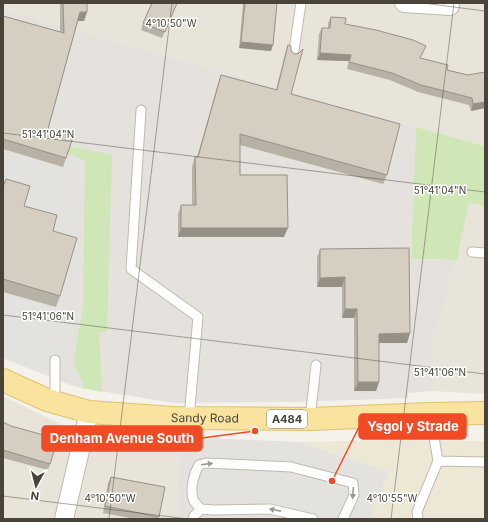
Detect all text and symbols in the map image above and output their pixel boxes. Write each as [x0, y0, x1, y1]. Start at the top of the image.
text: 4°10'50"W [145, 17, 197, 29]
text: 51°41'04"N [22, 128, 74, 140]
text: 51°41'04"N [414, 184, 466, 196]
text: 51°41'06"N [22, 310, 74, 322]
text: 51°41'06"N [414, 366, 466, 378]
street label: Sandy Road [171, 410, 239, 425]
road number: A484 [267, 410, 307, 428]
callout: Ysgol y Strade [359, 414, 466, 439]
text: Ysgol y Strade [367, 418, 459, 434]
callout: Denham Avenue South [42, 426, 202, 451]
text: Denham Avenue South [50, 430, 194, 446]
one-way arrow [201, 461, 213, 468]
north arrow [16, 466, 56, 506]
one-way arrow [349, 486, 356, 499]
text: N [30, 488, 40, 503]
text: 4°10'50"W [84, 492, 136, 504]
text: 4°10'55"W [367, 492, 418, 504]
one-way arrow [269, 507, 281, 513]

